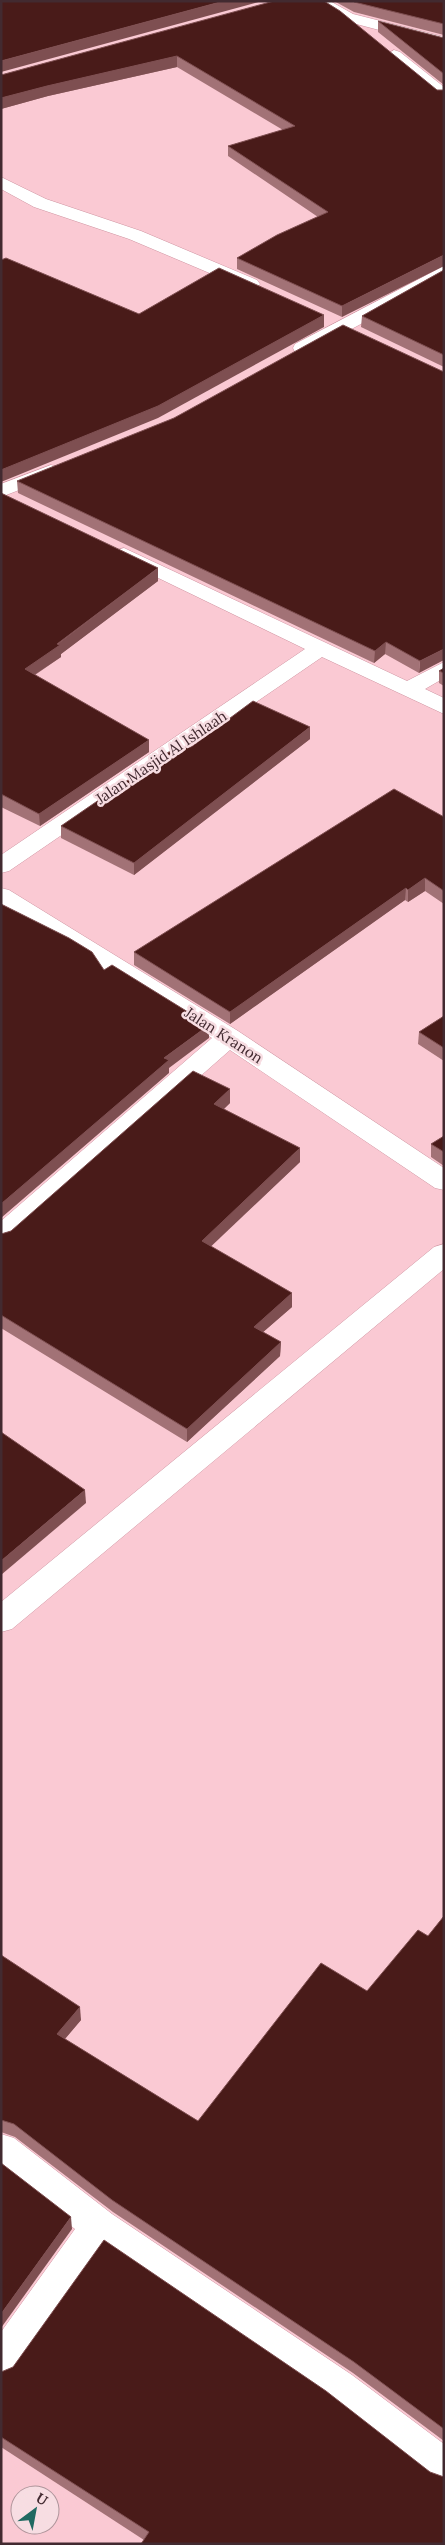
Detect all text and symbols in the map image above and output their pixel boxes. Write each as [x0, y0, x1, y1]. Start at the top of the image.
street label: Jalan Masjid Al Ishlaah [91, 706, 230, 809]
street label: Jalan Kranon [181, 1002, 267, 1067]
north arrow [10, 2485, 60, 2535]
text: U [33, 2489, 51, 2510]

